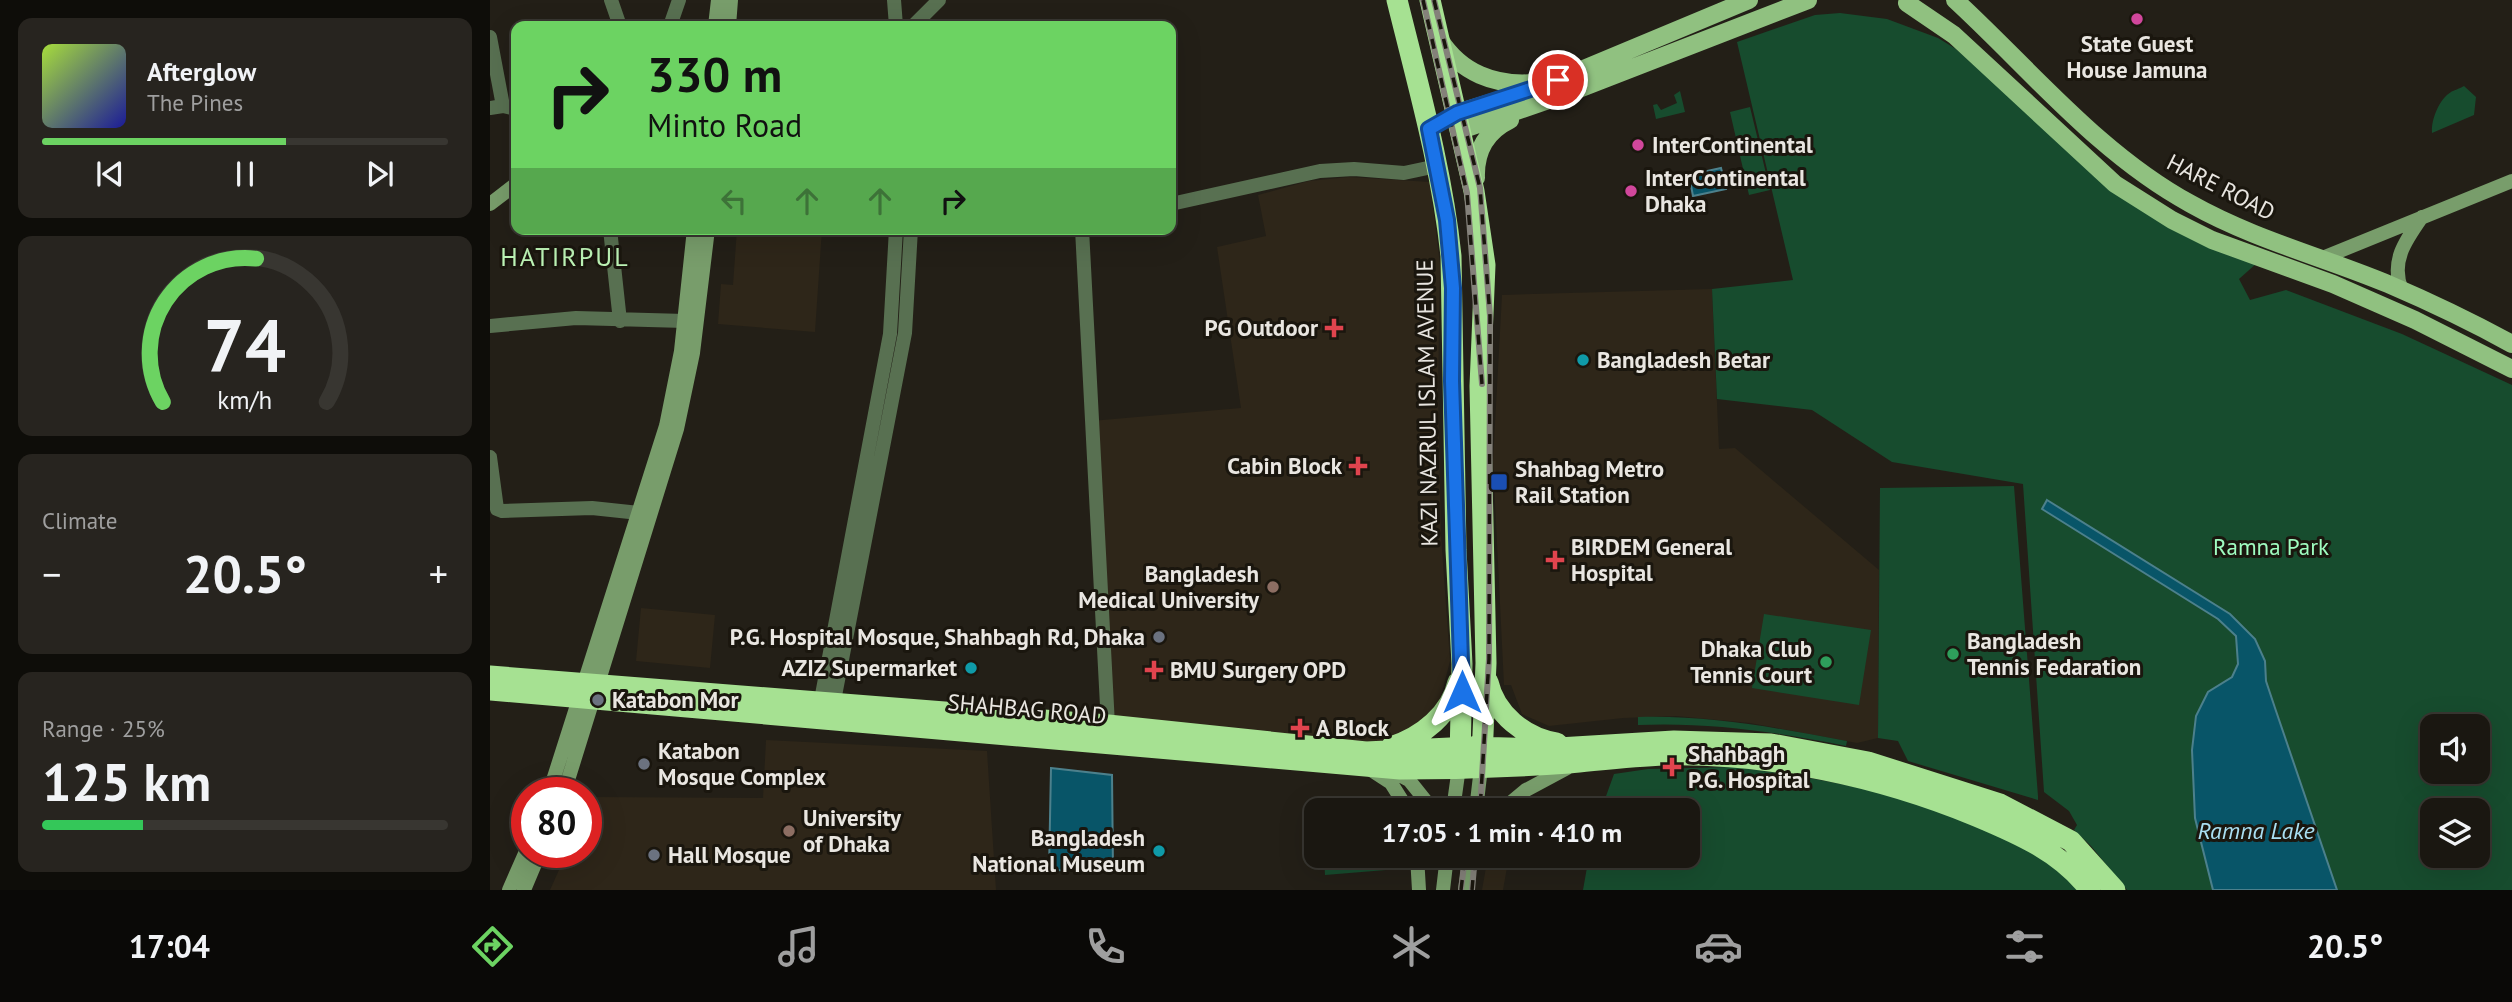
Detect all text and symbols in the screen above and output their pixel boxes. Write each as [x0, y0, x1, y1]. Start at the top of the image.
marker: State Guest House Jamuna [2129, 11, 2145, 27]
place label: State Guest House Jamuna [2067, 29, 2207, 84]
text: 330 m [647, 42, 782, 106]
icon: right [532, 49, 623, 140]
pin [1528, 50, 1588, 110]
text: Afterglow [147, 55, 256, 88]
icon: arrive [1539, 61, 1577, 99]
text: The Pines [147, 88, 243, 117]
text: Minto Road [647, 104, 802, 146]
place label: InterContinental [1652, 130, 1813, 159]
marker: InterContinental [1630, 137, 1646, 153]
street label: HARE ROAD [2162, 147, 2280, 226]
icon: previous [91, 155, 129, 193]
icon: pause [226, 155, 264, 193]
icon: next [361, 155, 399, 193]
place label: InterContinental Dhaka [1645, 163, 1806, 218]
icon: left [715, 182, 753, 220]
icon: ahead [788, 182, 826, 220]
icon: ahead [861, 182, 899, 220]
icon: right [934, 182, 972, 220]
marker: InterContinental Dhaka [1623, 183, 1639, 199]
district label: HATIRPUL [500, 240, 630, 273]
street label: KAZI NAZRUL ISLAM AVENUE [1409, 259, 1444, 547]
text: 74 [204, 298, 286, 392]
place label: PG Outdoor [1205, 313, 1319, 342]
marker: PG Outdoor [1324, 318, 1344, 338]
place label: Bangladesh Betar [1597, 345, 1771, 374]
marker: Bangladesh Betar [1575, 352, 1591, 368]
text: km/h [218, 384, 272, 416]
place label: Cabin Block [1227, 451, 1343, 480]
place label: Shahbag Metro Rail Station [1515, 454, 1664, 509]
marker: Cabin Block [1348, 456, 1368, 476]
marker: Shahbag Metro Rail Station [1489, 472, 1509, 492]
text: Climate [42, 506, 117, 535]
place label: BIRDEM General Hospital [1571, 532, 1732, 587]
park label: Ramna Park [2213, 532, 2329, 561]
text: 20.5° [183, 540, 307, 607]
text: − [42, 549, 61, 598]
text: + [429, 549, 448, 598]
marker: BIRDEM General Hospital [1545, 550, 1565, 570]
place label: Bangladesh Medical University [1078, 559, 1260, 614]
marker: Bangladesh Medical University [1265, 579, 1281, 595]
place label: P.G. Hospital Mosque, Shahbagh Rd, Dhaka [730, 622, 1145, 651]
place label: Bangladesh Tennis Fedaration [1967, 626, 2141, 681]
marker: P.G. Hospital Mosque, Shahbagh Rd, Dhaka [1151, 629, 1167, 645]
place label: Dhaka Club Tennis Court [1690, 634, 1812, 689]
marker: Bangladesh Tennis Fedaration [1945, 646, 1961, 662]
place label: AZIZ Supermarket [781, 653, 957, 682]
marker: Dhaka Club Tennis Court [1818, 654, 1834, 670]
place label: BMU Surgery OPD [1170, 655, 1346, 684]
position arrow [1425, 655, 1499, 729]
marker: AZIZ Supermarket [963, 660, 979, 676]
marker: BMU Surgery OPD [1144, 660, 1164, 680]
place label: Katabon Mor [612, 685, 739, 714]
street label: SHAHBAG ROAD [946, 687, 1108, 730]
marker: Katabon Mor [590, 692, 606, 708]
place label: A Block [1316, 713, 1389, 742]
text: Range · 25% [42, 714, 165, 743]
map controls [2420, 714, 2490, 868]
button: sound [2420, 714, 2490, 784]
marker: A Block [1290, 718, 1310, 738]
place label: Katabon Mosque Complex [658, 736, 826, 791]
place label: Shahbagh P.G. Hospital [1688, 739, 1810, 794]
text: 125 km [42, 748, 211, 815]
marker: Katabon Mosque Complex [636, 756, 652, 772]
marker: Shahbagh P.G. Hospital [1662, 757, 1682, 777]
speed limit sign: 80 [511, 777, 602, 868]
button: layers [2420, 798, 2490, 868]
place label: University of Dhaka [803, 803, 902, 858]
water label: Ramna Lake [2197, 815, 2315, 846]
text: 17:05 · 1 min · 410 m [1382, 816, 1622, 849]
marker: University of Dhaka [781, 823, 797, 839]
place label: Bangladesh National Museum [972, 823, 1145, 878]
place label: Hall Mosque [668, 840, 791, 869]
marker: Bangladesh National Museum [1151, 843, 1167, 859]
marker: Hall Mosque [646, 847, 662, 863]
icon: directions [468, 922, 517, 971]
icon: music [774, 922, 823, 971]
icon: phone [1081, 922, 1130, 971]
icon: climate [1387, 922, 1436, 971]
icon: car [1694, 922, 1743, 971]
icon: filters [2000, 922, 2049, 971]
text: 17:04 [129, 925, 210, 967]
text: 20.5° [2307, 925, 2383, 967]

